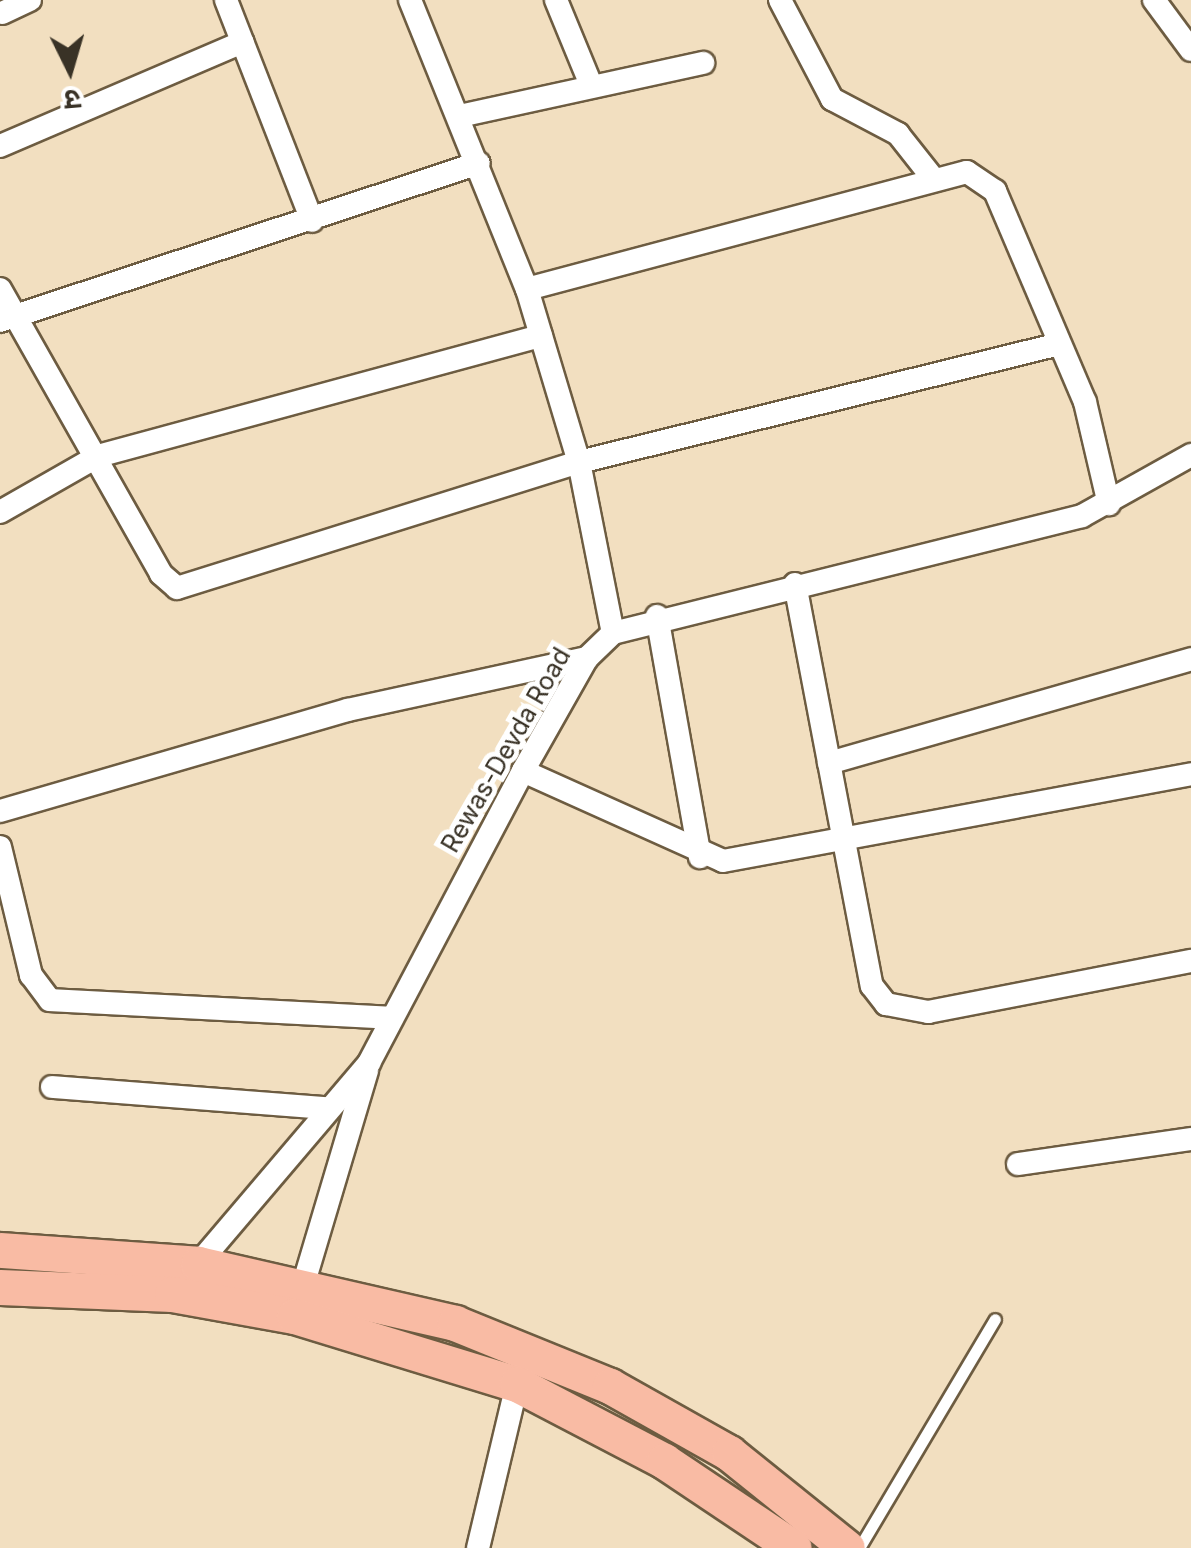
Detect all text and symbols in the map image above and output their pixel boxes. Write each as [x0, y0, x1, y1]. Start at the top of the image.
north arrow [20, 20, 120, 120]
text: उ [63, 82, 82, 118]
street label: Rewas-Devda Road [435, 642, 577, 858]

